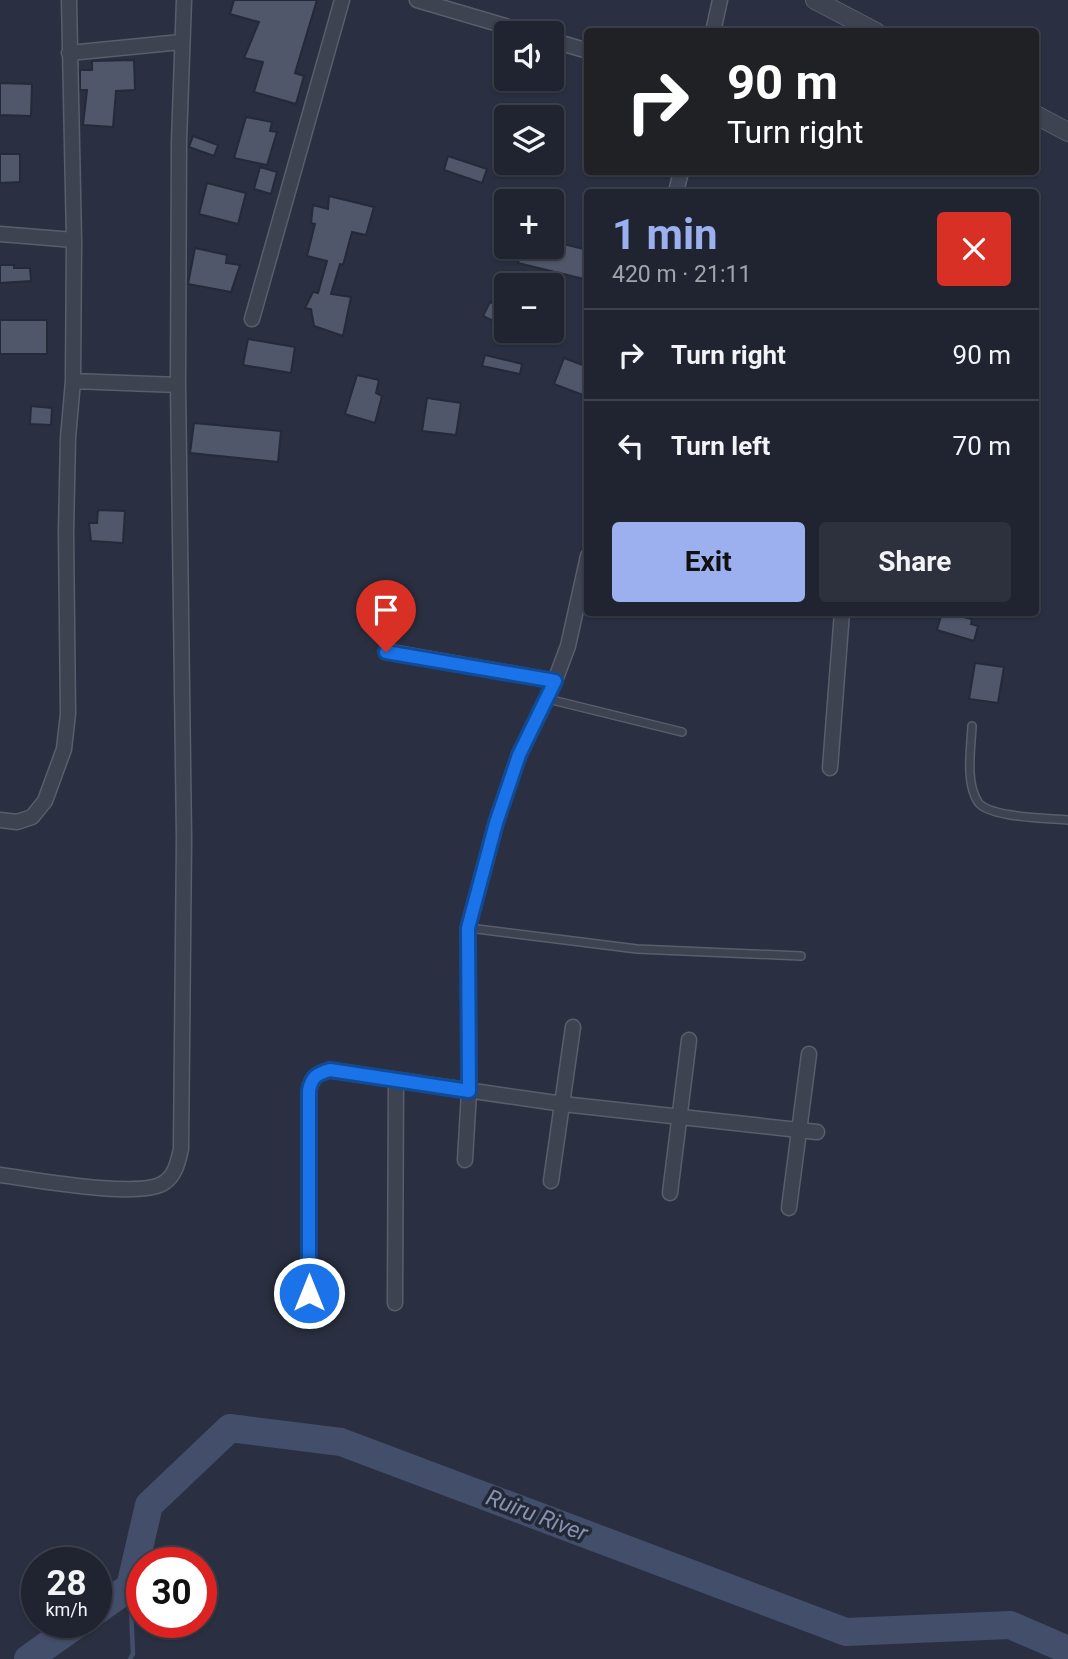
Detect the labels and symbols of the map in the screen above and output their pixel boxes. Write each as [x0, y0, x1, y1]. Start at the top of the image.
pin [356, 580, 416, 652]
position arrow [272, 1256, 346, 1330]
water label: Ruiru River [482, 1484, 593, 1548]
speed limit sign: 30 [126, 1547, 217, 1638]

